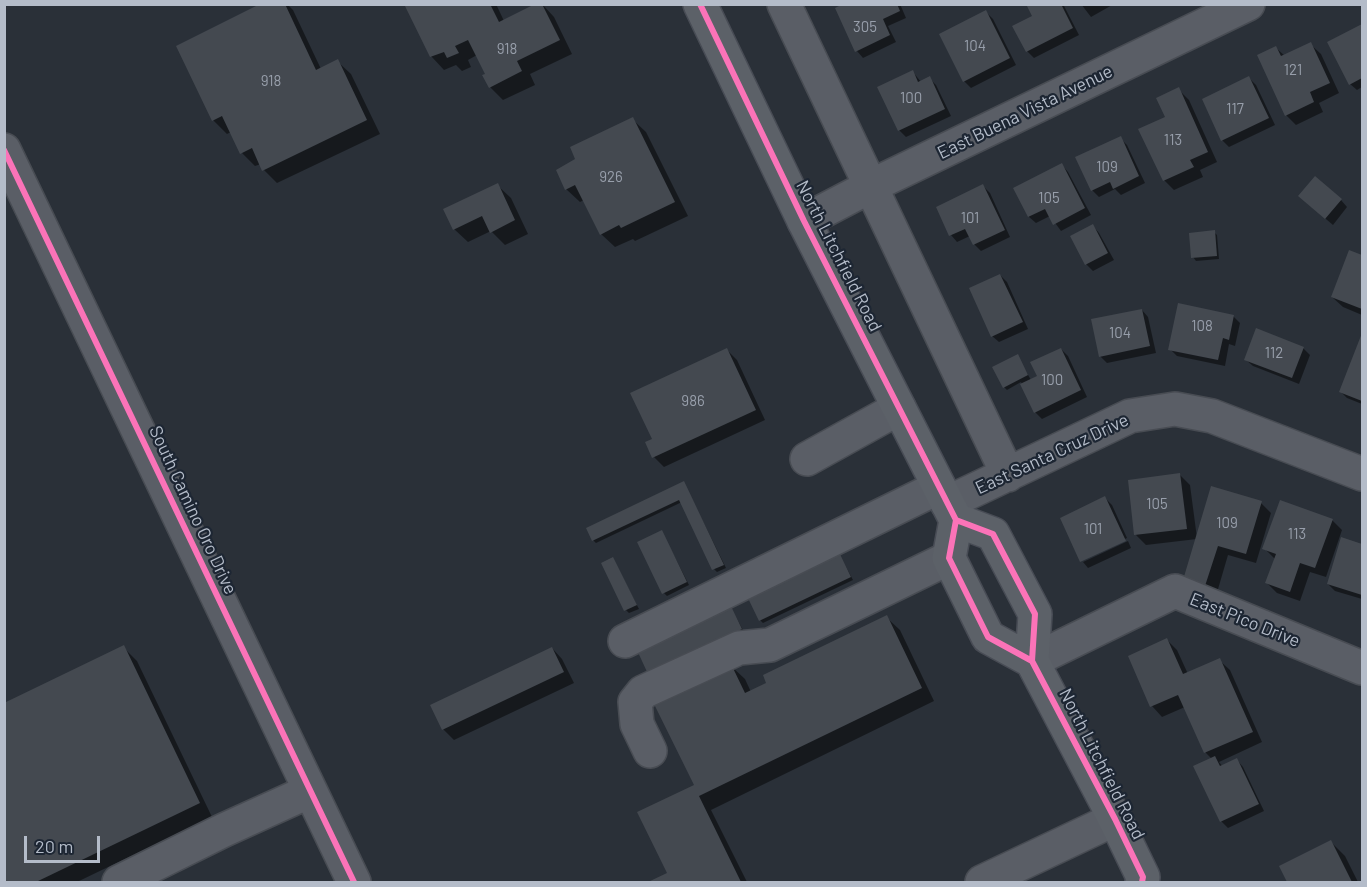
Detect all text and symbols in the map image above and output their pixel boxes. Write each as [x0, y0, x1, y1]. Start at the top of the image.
house number: 305 [853, 18, 877, 36]
house number: 104 [964, 37, 986, 55]
house number: 918 [497, 40, 517, 58]
street label: East Buena Vista Avenue [934, 60, 1116, 164]
house number: 121 [1284, 61, 1302, 79]
house number: 918 [261, 72, 281, 90]
house number: 100 [900, 89, 922, 107]
house number: 117 [1226, 100, 1244, 118]
house number: 113 [1164, 131, 1182, 149]
house number: 109 [1096, 158, 1118, 176]
house number: 926 [599, 168, 623, 186]
street label: North Litchfield Road [792, 177, 886, 335]
house number: 105 [1038, 189, 1060, 207]
house number: 101 [961, 209, 979, 227]
house number: 108 [1191, 317, 1213, 335]
house number: 104 [1109, 324, 1131, 342]
house number: 112 [1265, 344, 1283, 362]
house number: 100 [1041, 371, 1063, 389]
house number: 986 [681, 392, 705, 410]
street label: East Santa Cruz Drive [972, 409, 1132, 499]
street label: South Camino Oro Drive [144, 422, 242, 598]
house number: 105 [1146, 495, 1168, 513]
house number: 109 [1216, 514, 1238, 532]
house number: 101 [1084, 520, 1102, 538]
house number: 113 [1288, 525, 1306, 543]
street label: East Pico Drive [1187, 588, 1303, 652]
street label: North Litchfield Road [1055, 685, 1149, 843]
scale bar [27, 824, 104, 862]
text: 20 m [35, 835, 73, 857]

